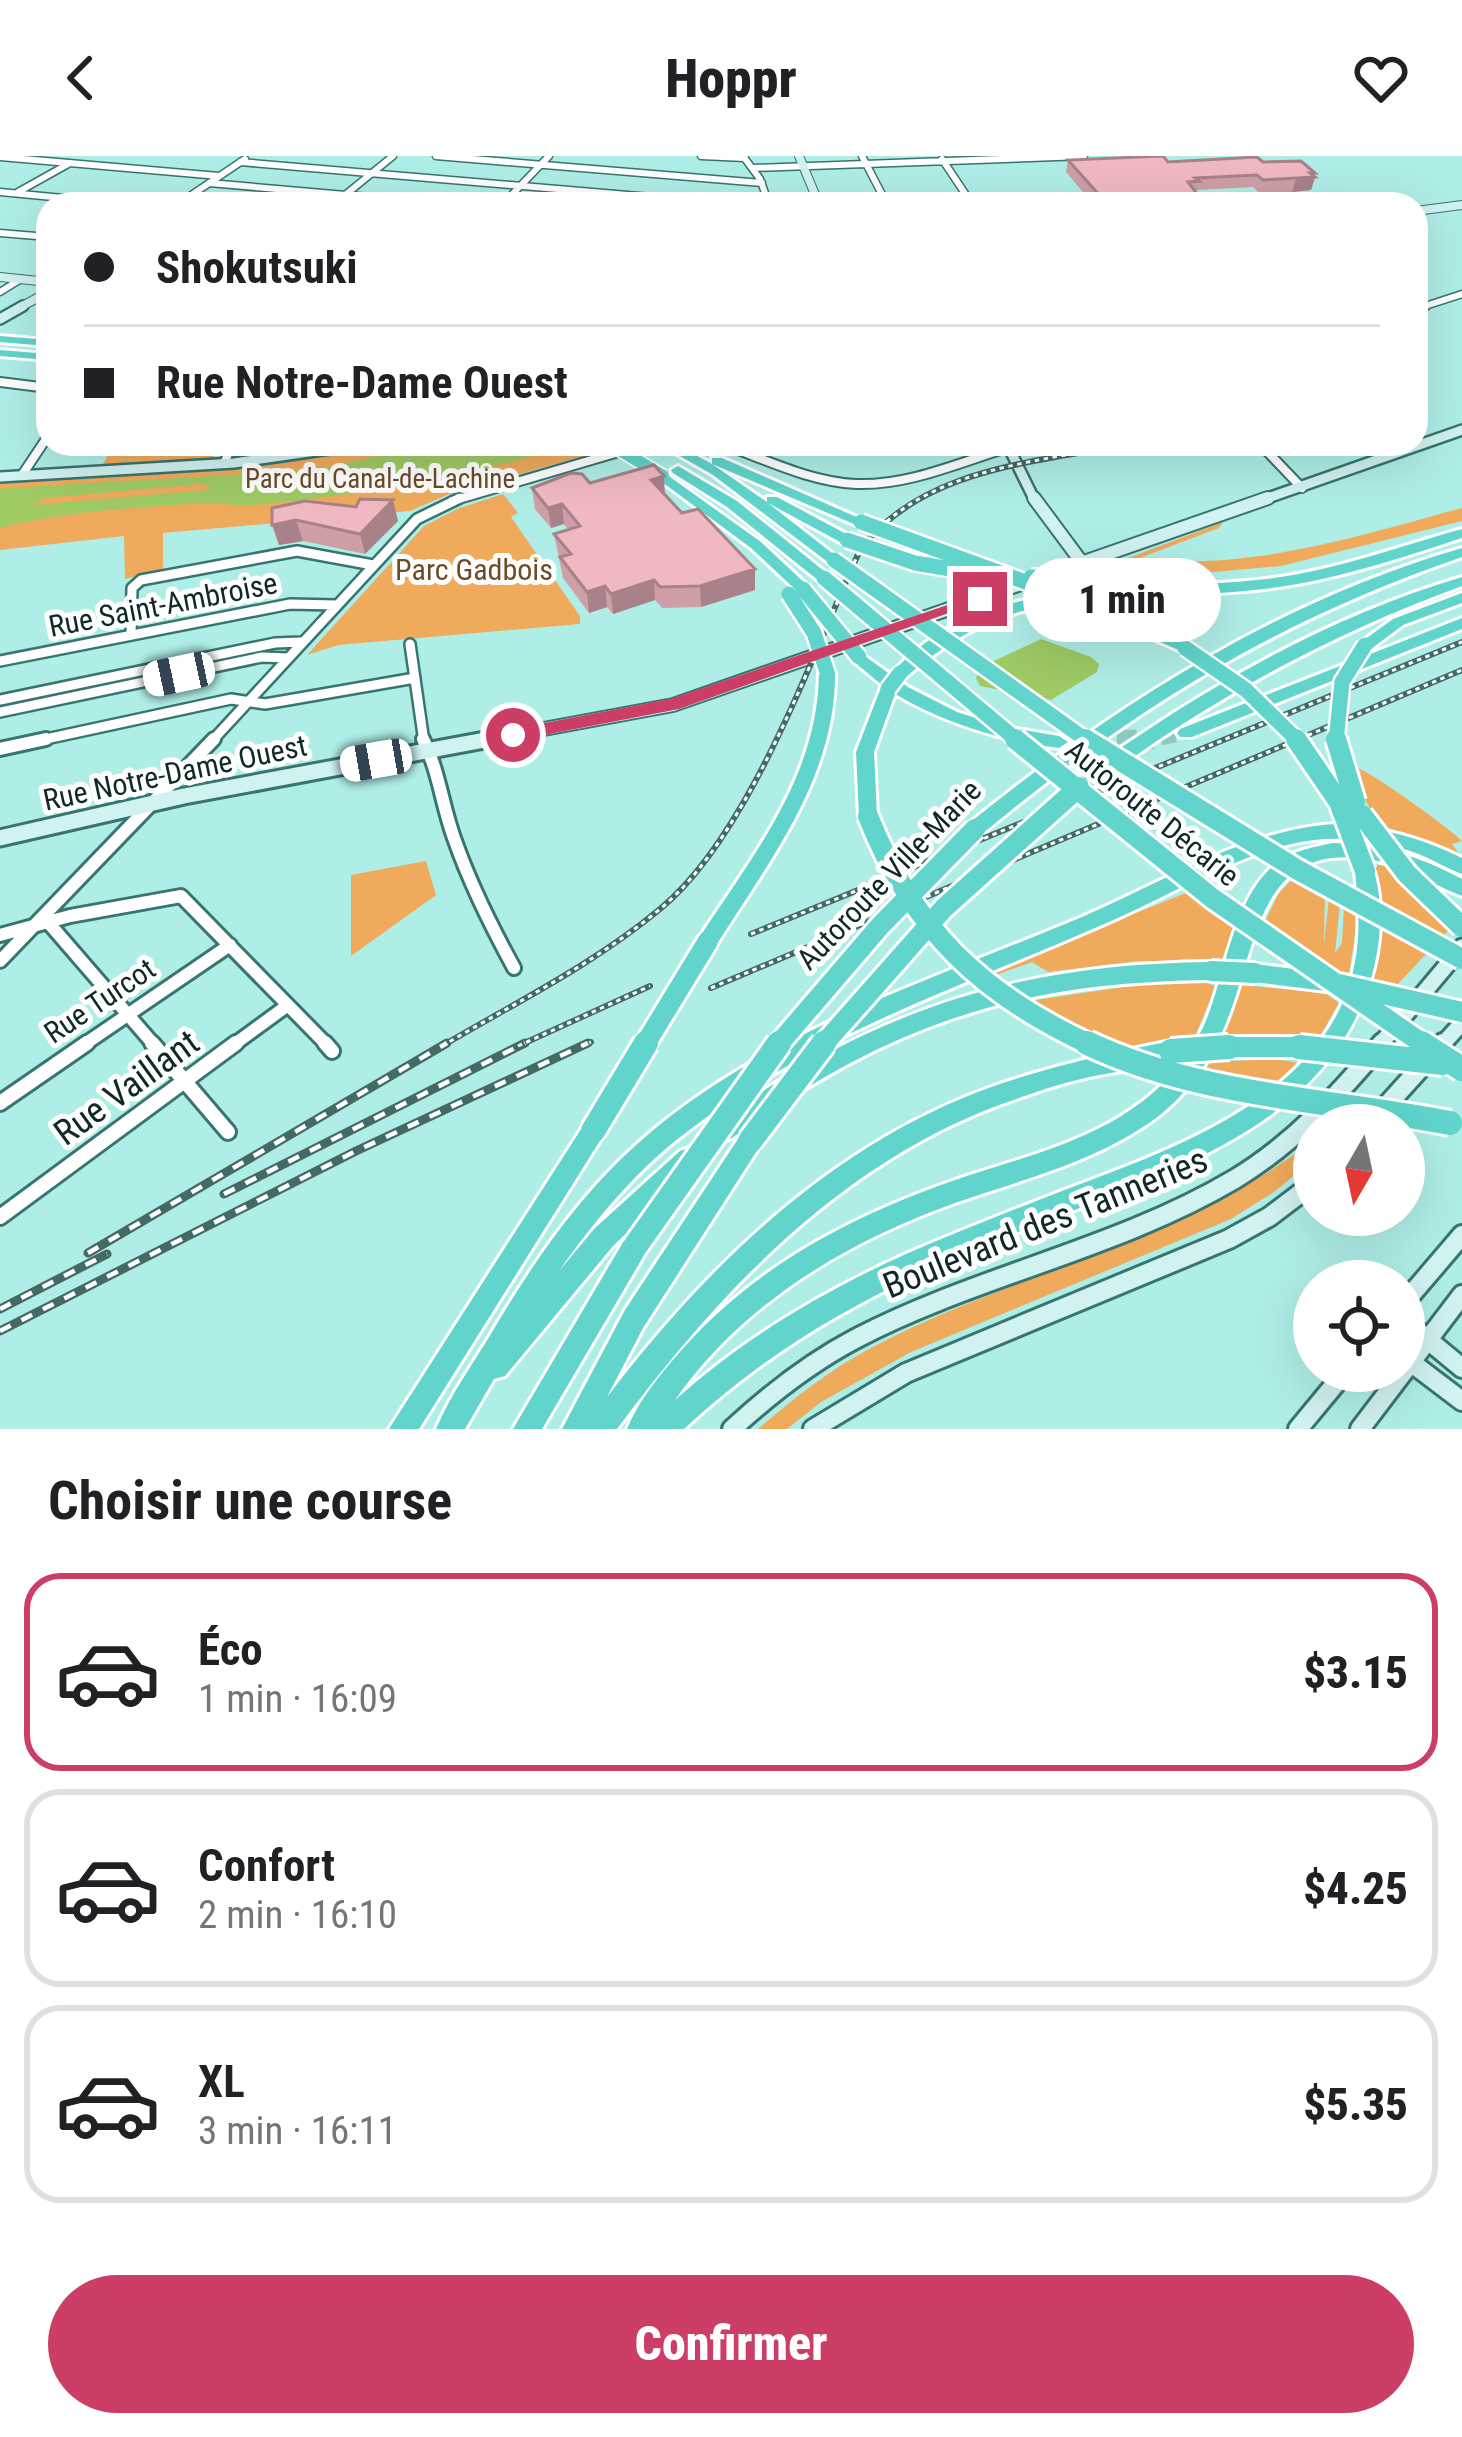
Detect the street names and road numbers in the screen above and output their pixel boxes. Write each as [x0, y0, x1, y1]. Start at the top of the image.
street label: Rue Saint-Ambroise [46, 565, 280, 644]
street label: Rue Notre-Dame Ouest [40, 727, 310, 818]
street label: Autoroute Décarie [1059, 732, 1246, 893]
street label: Autoroute Ville-Marie [789, 773, 988, 977]
street label: Rue Turcot [38, 951, 162, 1050]
street label: Rue Vaillant [46, 1021, 207, 1154]
street label: Boulevard des Tanneries [877, 1139, 1214, 1307]

